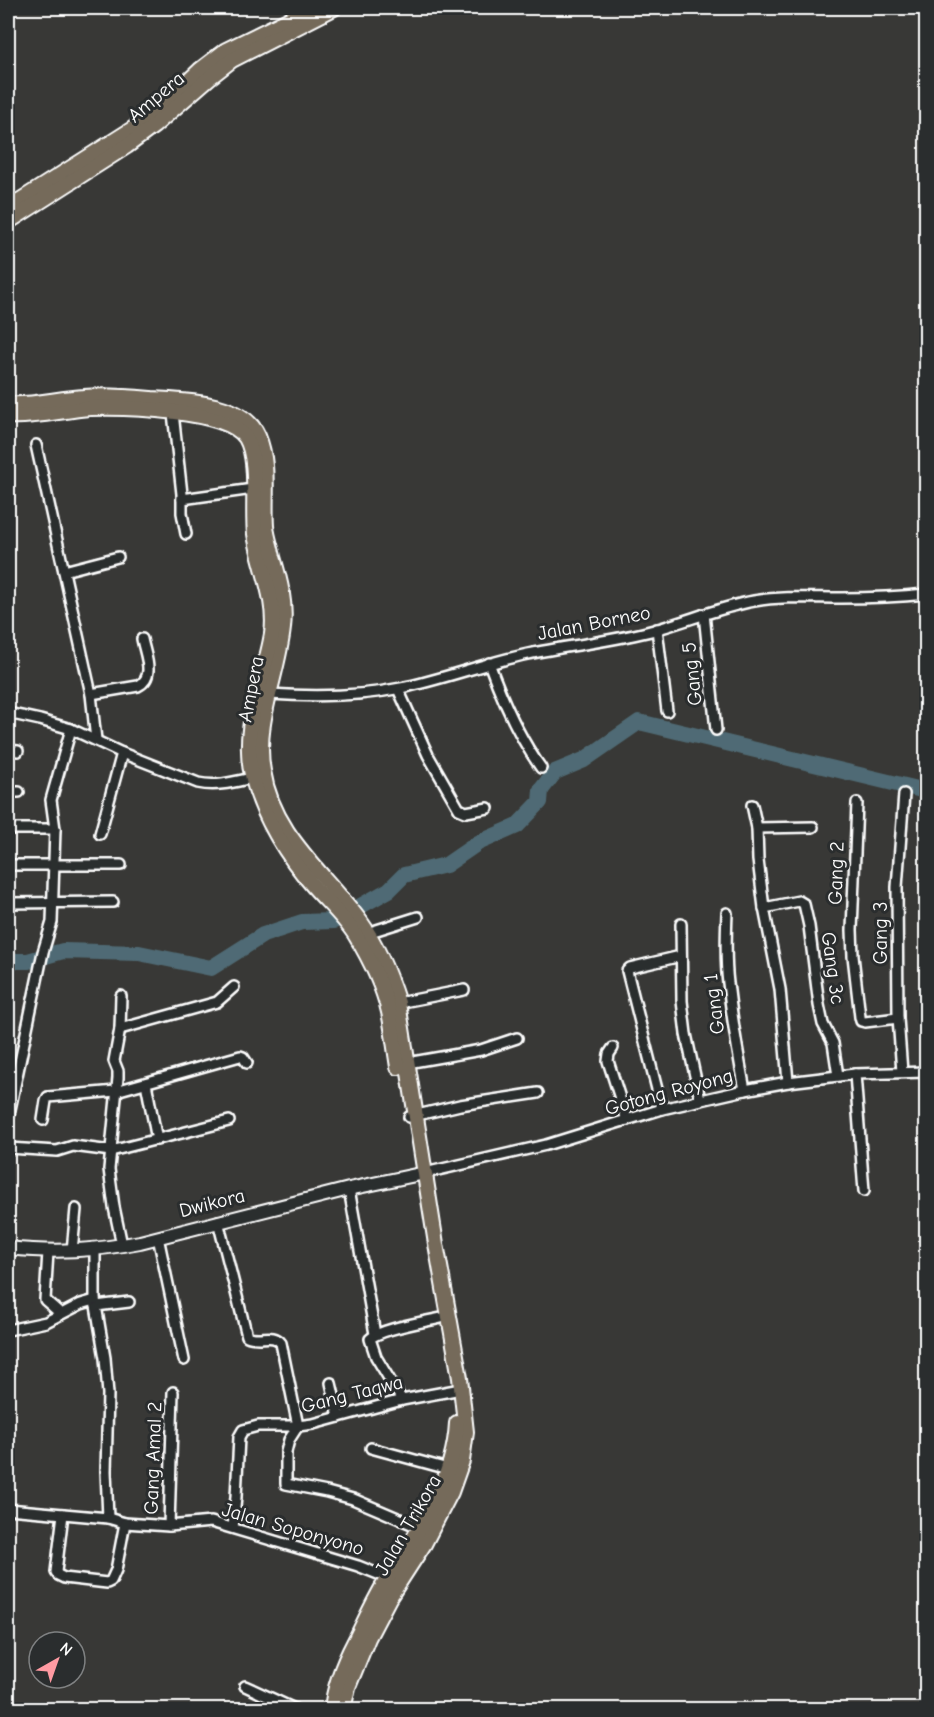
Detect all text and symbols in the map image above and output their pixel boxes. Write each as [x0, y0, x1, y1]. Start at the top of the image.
street label: Ampera [123, 67, 189, 127]
street label: Jalan Borneo [536, 601, 652, 645]
street label: Gang 5 [677, 641, 707, 707]
street label: Ampera [233, 654, 269, 724]
street label: Gang 2 [823, 841, 849, 905]
street label: Gang 3 [869, 901, 892, 965]
street label: Gang 3c [817, 930, 849, 1006]
street label: Gang 1 [699, 972, 729, 1036]
street label: Gotong Royong [602, 1064, 736, 1120]
street label: Dwikora [177, 1184, 247, 1222]
street label: Gang Taqwa [299, 1370, 405, 1418]
street label: Gang Amal 2 [140, 1401, 166, 1515]
street label: Jalan Trikora [370, 1471, 446, 1579]
street label: Jalan Soponyono [219, 1498, 367, 1560]
north arrow [27, 1630, 87, 1690]
text: N [56, 1639, 76, 1660]

